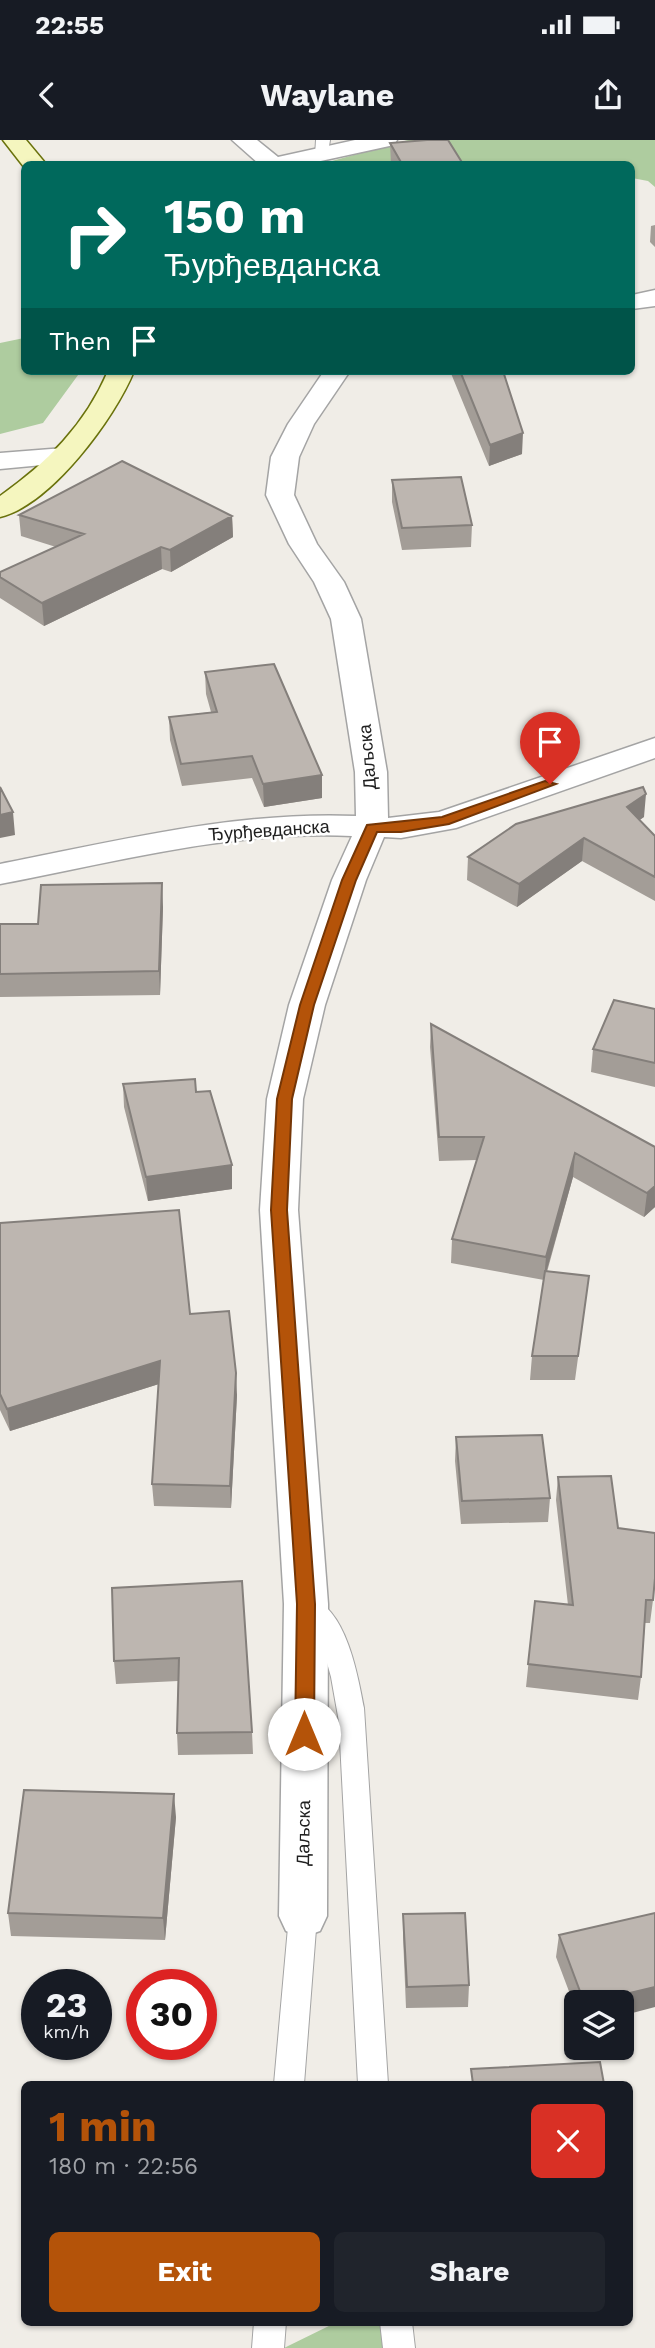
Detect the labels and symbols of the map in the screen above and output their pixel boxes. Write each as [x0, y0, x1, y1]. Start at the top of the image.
pin [520, 712, 580, 784]
street label: Даљска [354, 722, 380, 791]
street label: Ђурђевданска [208, 815, 331, 845]
position arrow [267, 1697, 341, 1771]
street label: Даљска [292, 1799, 314, 1866]
speed limit sign: 30 [126, 1969, 217, 2060]

